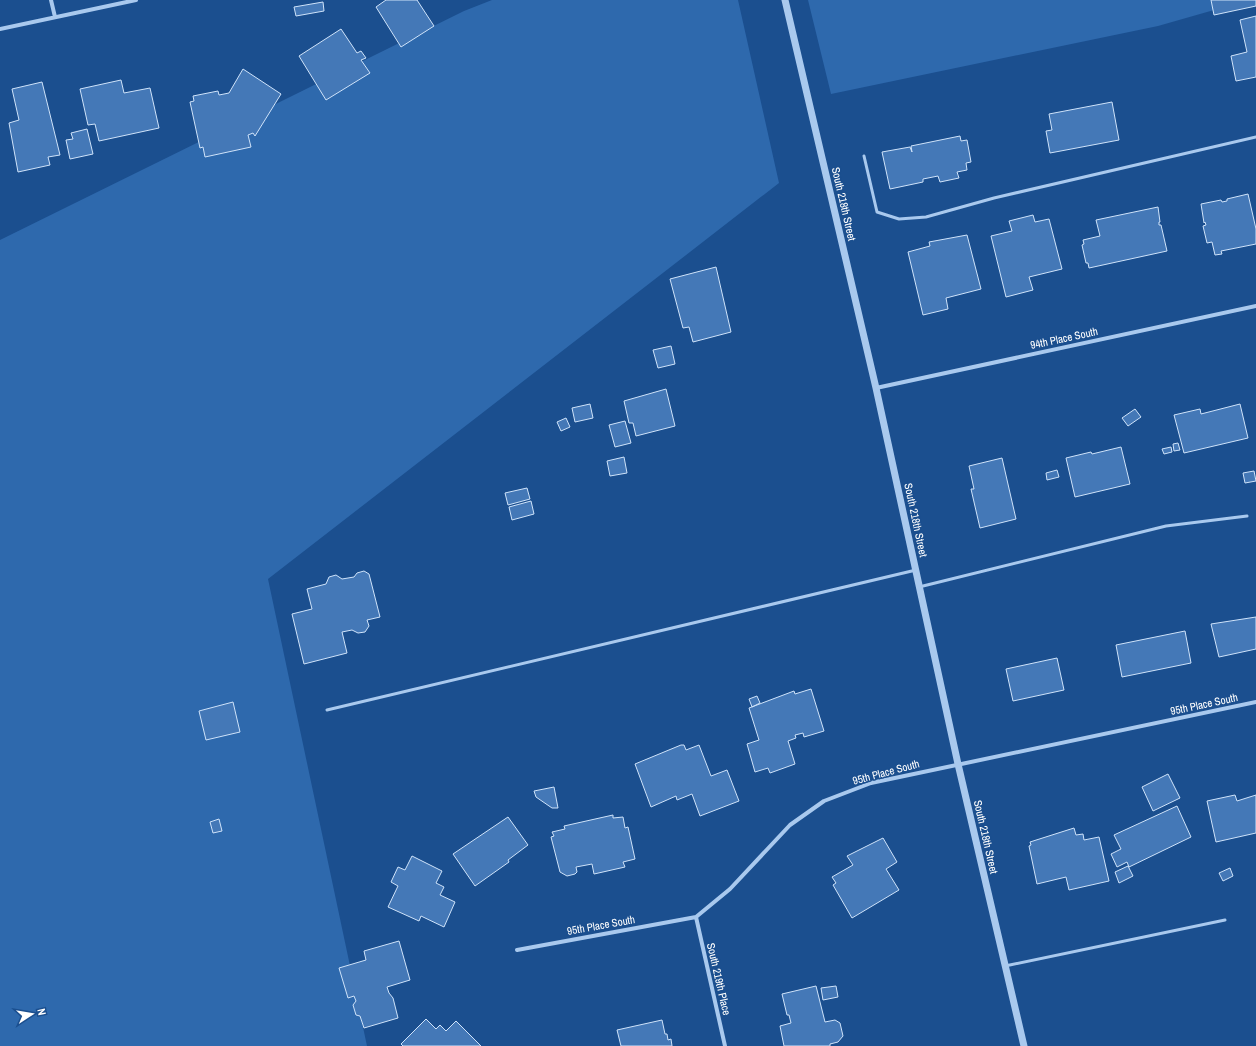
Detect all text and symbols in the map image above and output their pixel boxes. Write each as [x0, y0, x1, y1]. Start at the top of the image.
street label: South 218th Street [829, 166, 859, 243]
street label: 94th Place South [1029, 324, 1099, 352]
street label: South 218th Street [901, 482, 931, 559]
street label: 95th Place South [1169, 690, 1239, 718]
street label: 95th Place South [851, 756, 921, 788]
street label: South 218th Street [971, 799, 1001, 876]
street label: 95th Place South [566, 912, 636, 938]
street label: South 219th Place [704, 942, 734, 1016]
north arrow [12, 994, 52, 1034]
text: N [34, 1007, 49, 1017]

